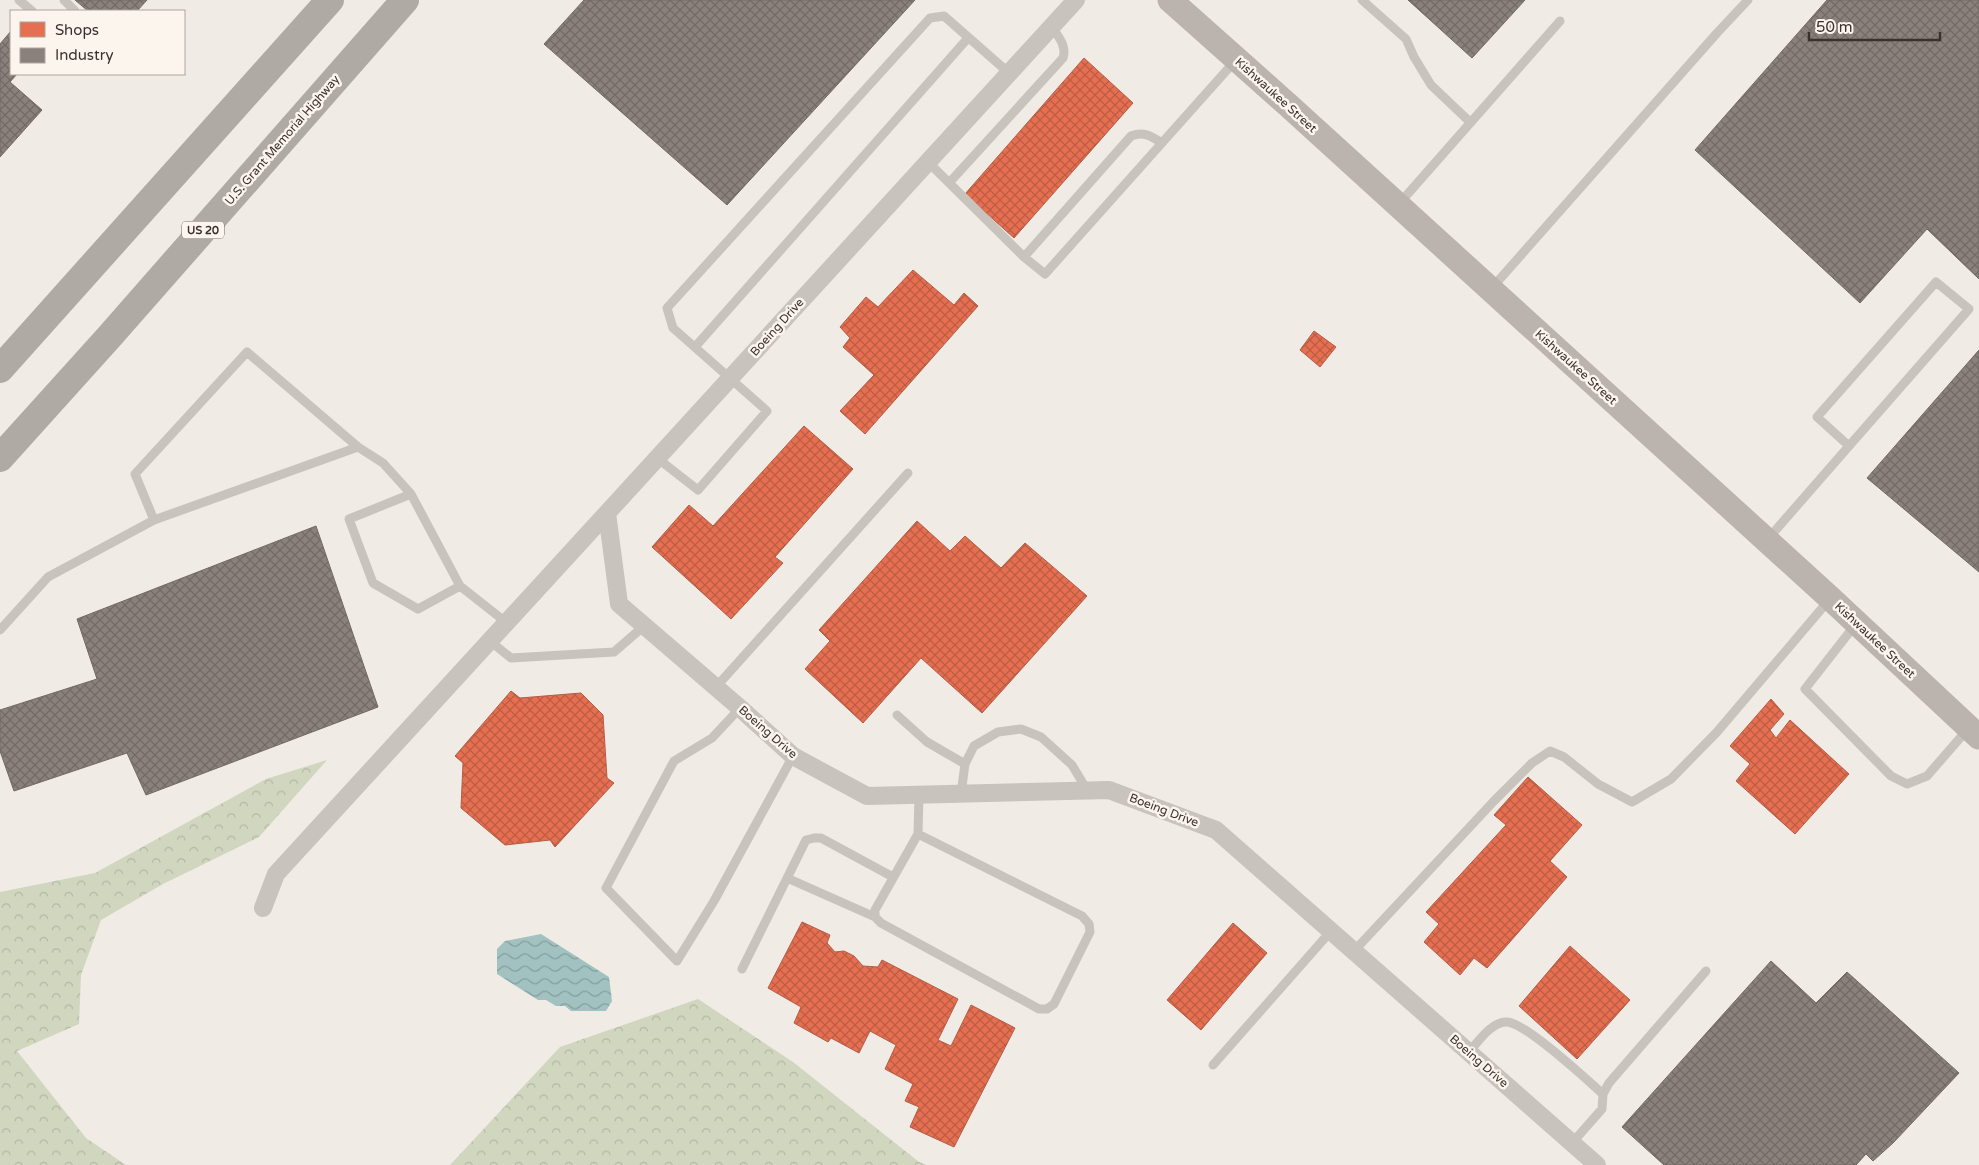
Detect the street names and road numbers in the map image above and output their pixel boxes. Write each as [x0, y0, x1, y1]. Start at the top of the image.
street label: Kishwaukee Street [1232, 55, 1320, 136]
street label: U.S. Grant Memorial Highway [222, 72, 343, 208]
road number: US 20 [182, 222, 224, 238]
street label: Boeing Drive [747, 295, 807, 359]
street label: Kishwaukee Street [1532, 327, 1620, 408]
street label: Kishwaukee Street [1832, 599, 1918, 681]
street label: Boeing Drive [736, 703, 800, 761]
street label: Boeing Drive [1127, 790, 1201, 830]
street label: Boeing Drive [1447, 1032, 1511, 1090]

